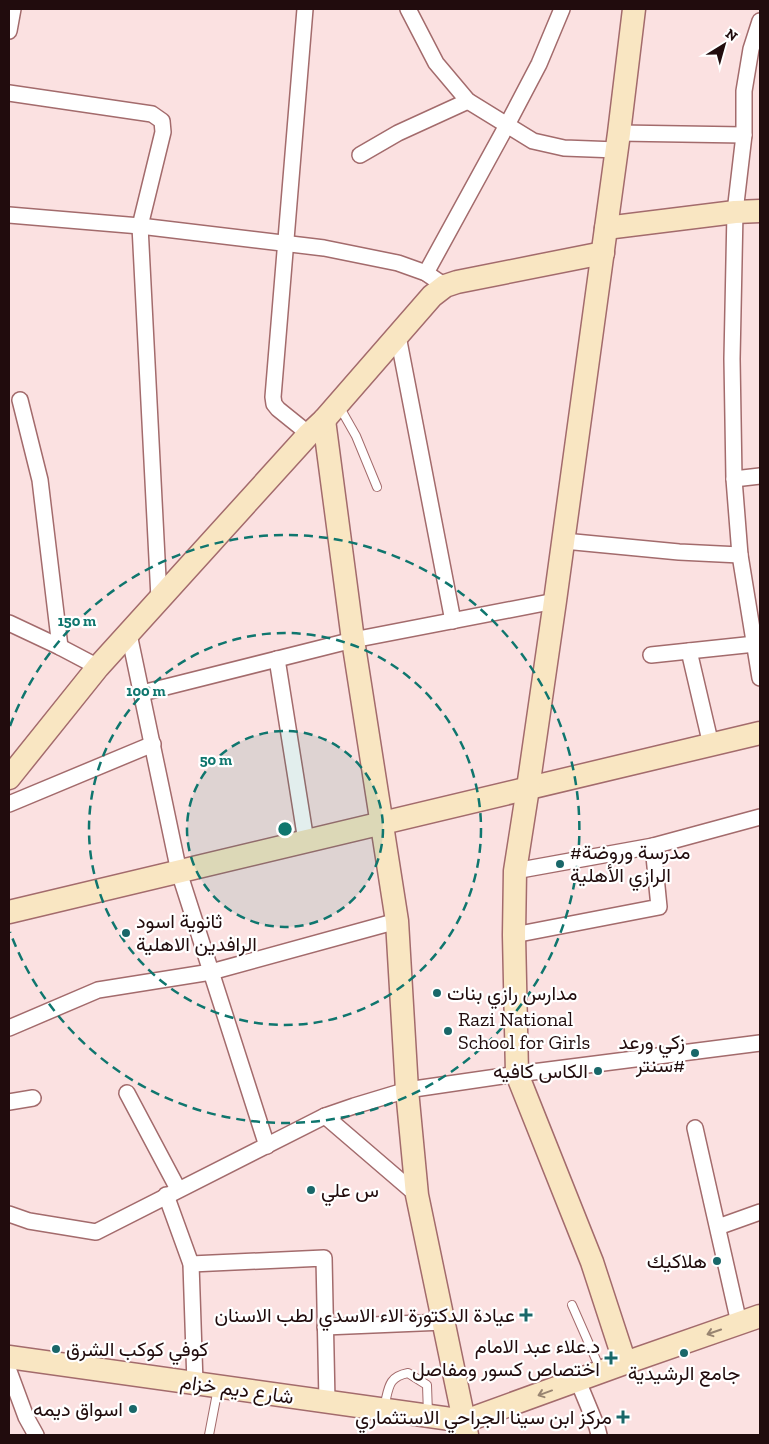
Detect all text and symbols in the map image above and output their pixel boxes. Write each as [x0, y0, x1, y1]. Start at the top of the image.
north arrow [699, 20, 749, 70]
text: N [722, 25, 741, 45]
text: 150 m [58, 612, 96, 630]
text: 100 m [126, 682, 166, 700]
text: 50 m [200, 751, 232, 769]
centre of rings [276, 820, 294, 838]
place label: #مدرسة وروضة الرازي الأهلية [570, 840, 691, 892]
marker: #مدرسة وروضة الرازي الأهلية [554, 858, 566, 870]
place label: ثانوية اسود الرافدين الاهلية [136, 909, 257, 957]
marker: ثانوية اسود الرافدين الاهلية [120, 927, 132, 939]
place label: مدارس رازي بنات [447, 981, 577, 1010]
marker: مدارس رازي بنات [431, 987, 443, 999]
place label: Razi National School for Girls [458, 1007, 590, 1054]
marker: Razi National School for Girls [442, 1025, 454, 1037]
place label: زكي ورعد سنتر# [618, 1030, 685, 1078]
marker: زكي ورعد سنتر# [689, 1047, 701, 1059]
place label: الكاس كافيه [493, 1059, 588, 1083]
marker: الكاس كافيه [592, 1065, 604, 1077]
place label: س علي [321, 1178, 379, 1207]
marker: س علي [305, 1184, 317, 1196]
place label: هلاكيك [647, 1249, 707, 1273]
marker: هلاكيك [711, 1255, 723, 1267]
place label: عيادة الدكتورة الاء الاسدي لطب الاسنان [214, 1303, 515, 1332]
marker: عيادة الدكتورة الاء الاسدي لطب الاسنان [519, 1308, 533, 1322]
one-way arrow [707, 1328, 722, 1337]
place label: د.علاء عبد الامام اختصاص كسور ومفاصل [412, 1334, 600, 1382]
place label: كوفي كوكب الشرق [66, 1337, 209, 1366]
marker: كوفي كوكب الشرق [50, 1343, 62, 1355]
marker: جامع الرشيدية [678, 1347, 690, 1359]
marker: د.علاء عبد الامام اختصاص كسور ومفاصل [604, 1351, 618, 1365]
place label: جامع الرشيدية [628, 1361, 740, 1387]
street label: شارع ديم خزام [179, 1369, 295, 1411]
one-way arrow [537, 1389, 553, 1398]
place label: اسواق ديمه [33, 1397, 123, 1422]
marker: اسواق ديمه [127, 1403, 139, 1415]
place label: مركز ابن سينا الجراحي الاستثماري [355, 1405, 612, 1434]
marker: مركز ابن سينا الجراحي الاستثماري [616, 1410, 630, 1424]

